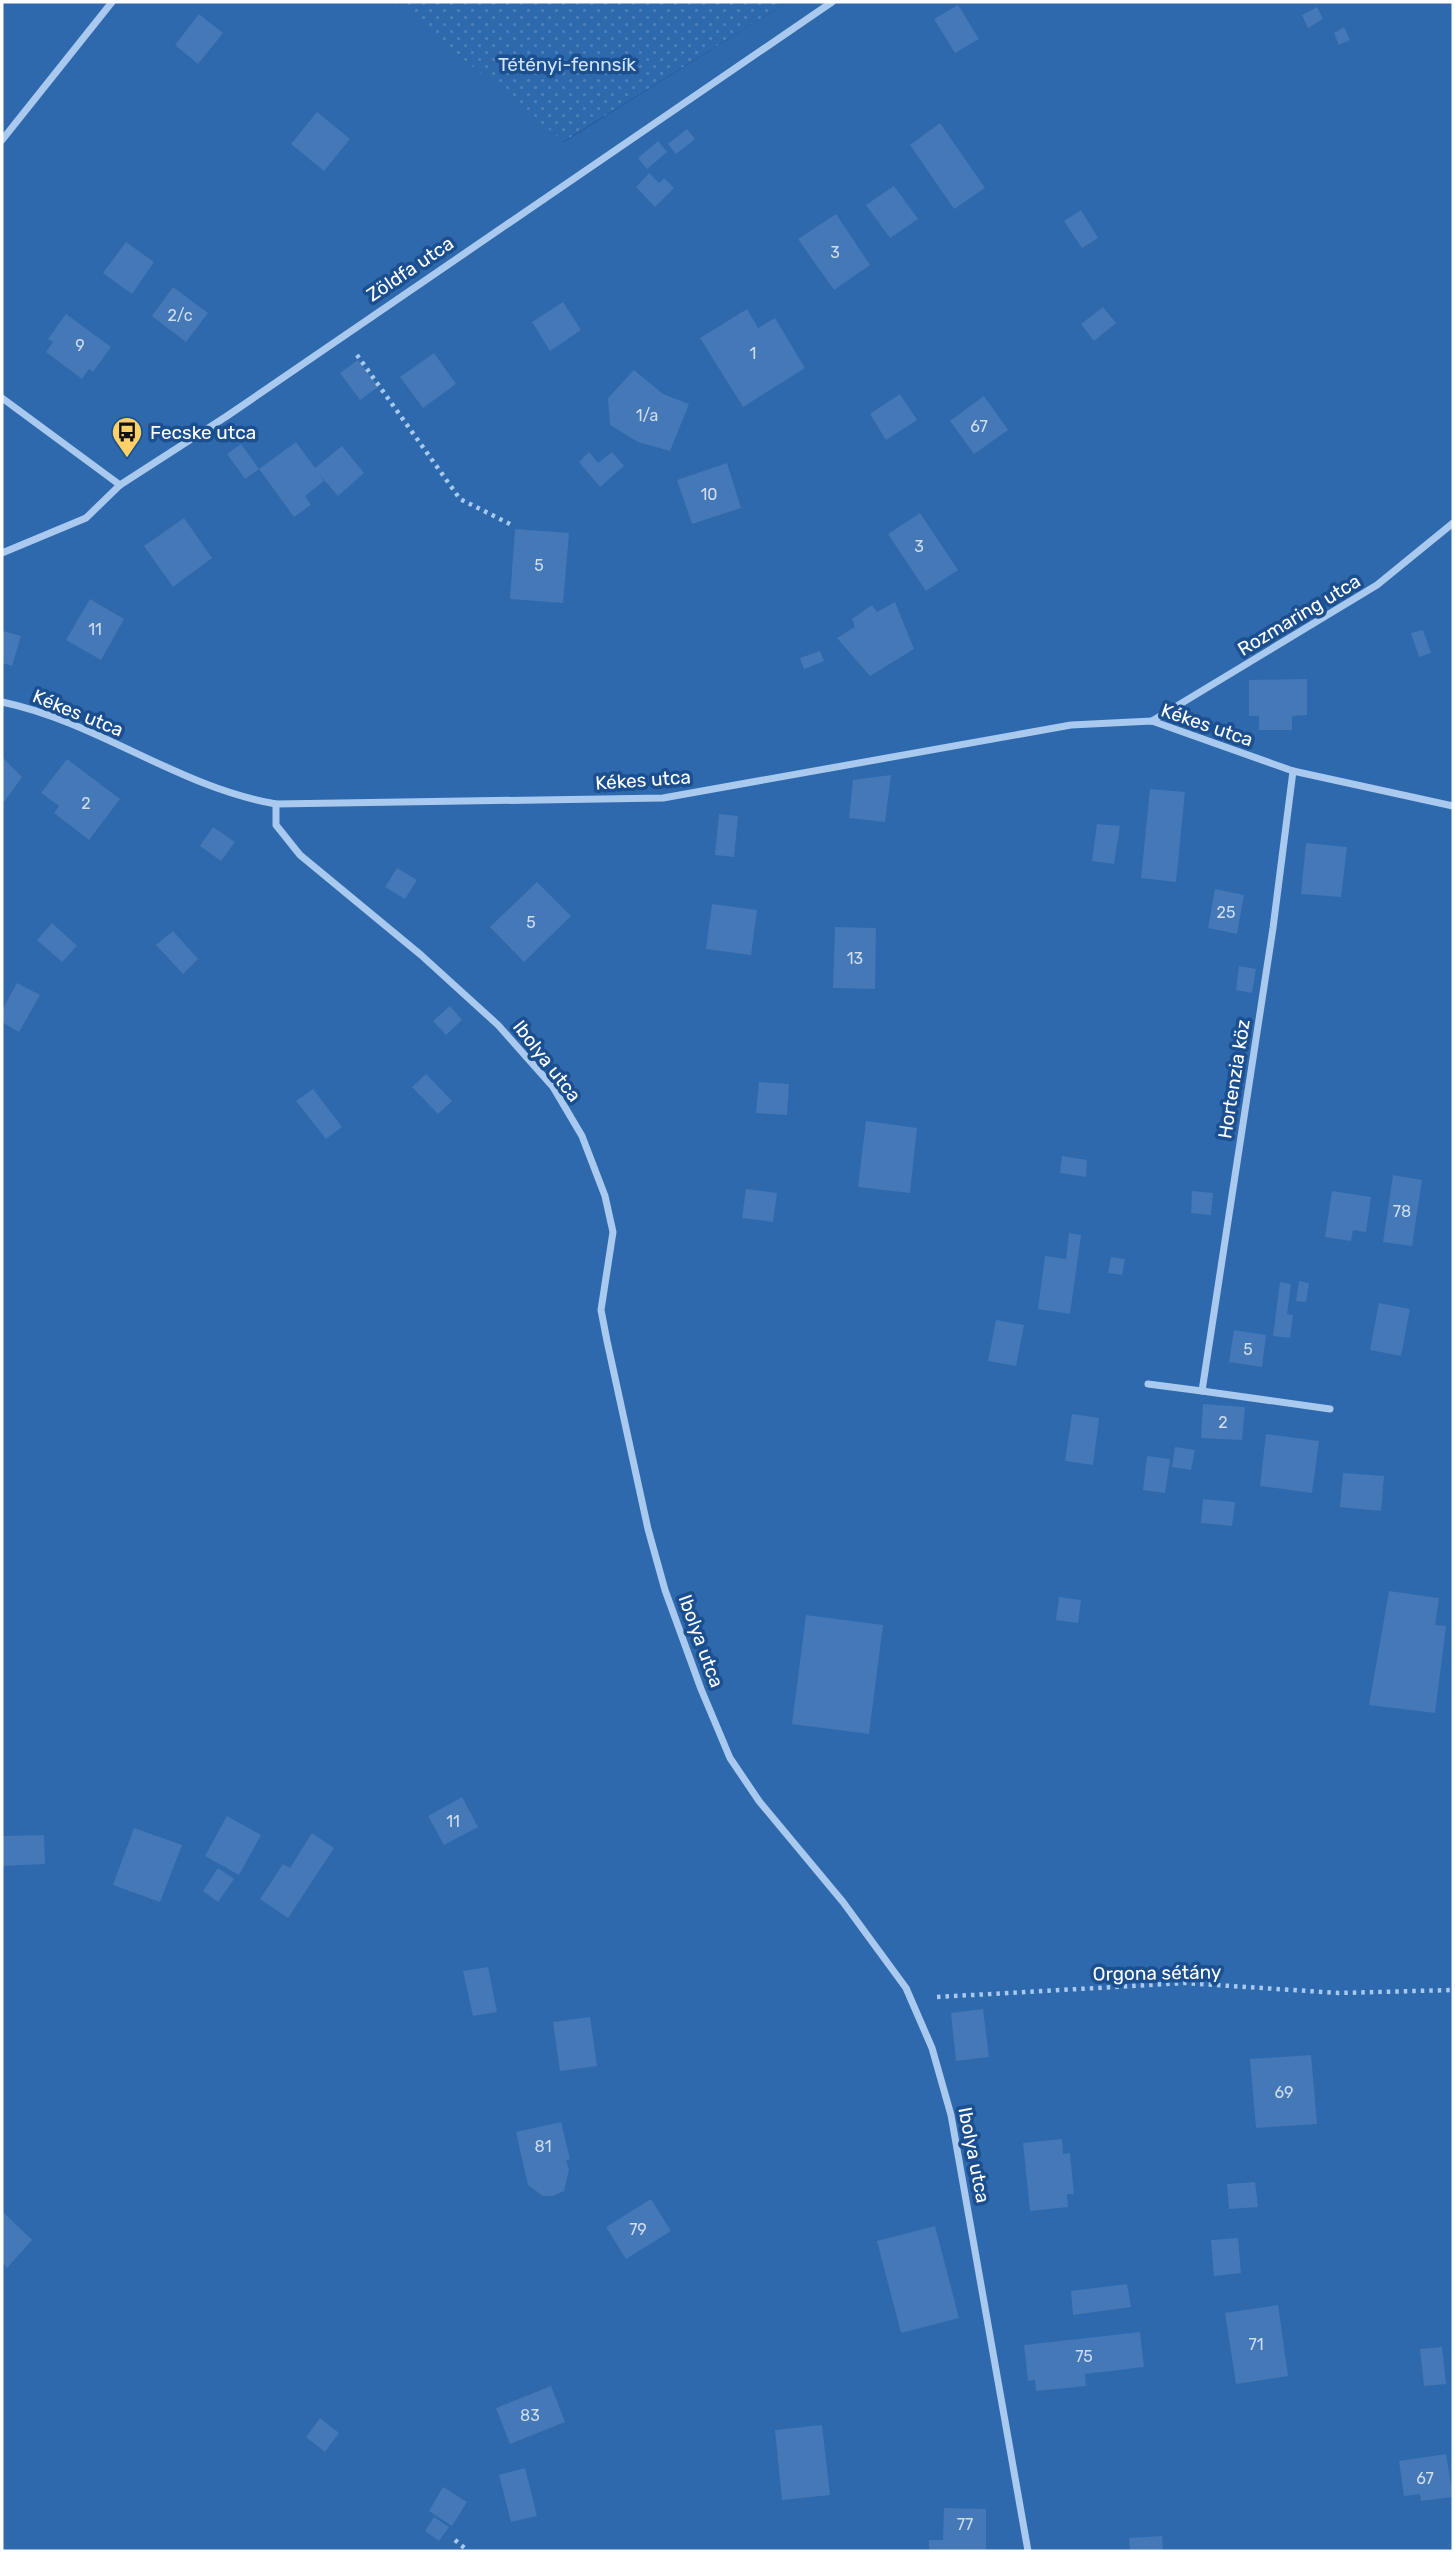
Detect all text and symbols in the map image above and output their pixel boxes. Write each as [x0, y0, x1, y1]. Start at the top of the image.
park label: Tétényi-fennsík [498, 53, 636, 76]
street label: Zöldfa utca [362, 231, 458, 307]
house number: 3 [830, 243, 840, 262]
house number: 2/c [167, 306, 193, 325]
house number: 9 [75, 336, 85, 355]
house number: 1 [750, 344, 756, 363]
house number: 1/a [636, 406, 658, 425]
bus stop icon: Fecske utca [110, 415, 144, 459]
house number: 67 [970, 417, 988, 436]
place label: Fecske utca [150, 421, 256, 444]
house number: 10 [700, 485, 718, 504]
house number: 3 [914, 537, 924, 556]
house number: 5 [534, 556, 544, 575]
street label: Rozmaring utca [1233, 569, 1365, 661]
house number: 11 [88, 620, 102, 639]
street label: Kékes utca [29, 684, 127, 742]
street label: Kékes utca [1158, 699, 1256, 751]
street label: Kékes utca [594, 765, 692, 795]
house number: 2 [81, 794, 91, 813]
house number: 25 [1217, 903, 1235, 922]
house number: 5 [526, 913, 536, 932]
house number: 13 [847, 949, 863, 968]
street label: Ibolya utca [508, 1016, 586, 1106]
street label: Hortenzia köz [1213, 1018, 1255, 1140]
house number: 78 [1393, 1202, 1411, 1221]
house number: 5 [1243, 1340, 1253, 1359]
house number: 2 [1218, 1413, 1228, 1432]
street label: Ibolya utca [674, 1591, 728, 1691]
house number: 11 [446, 1812, 460, 1831]
street label: Orgona sétány [1092, 1960, 1222, 1986]
house number: 69 [1274, 2083, 1294, 2102]
street label: Ibolya utca [953, 2105, 995, 2205]
house number: 81 [534, 2137, 552, 2156]
house number: 79 [629, 2220, 647, 2239]
house number: 71 [1248, 2335, 1264, 2354]
house number: 75 [1075, 2347, 1093, 2366]
house number: 83 [520, 2406, 540, 2425]
house number: 67 [1416, 2469, 1434, 2488]
house number: 77 [957, 2515, 973, 2534]

